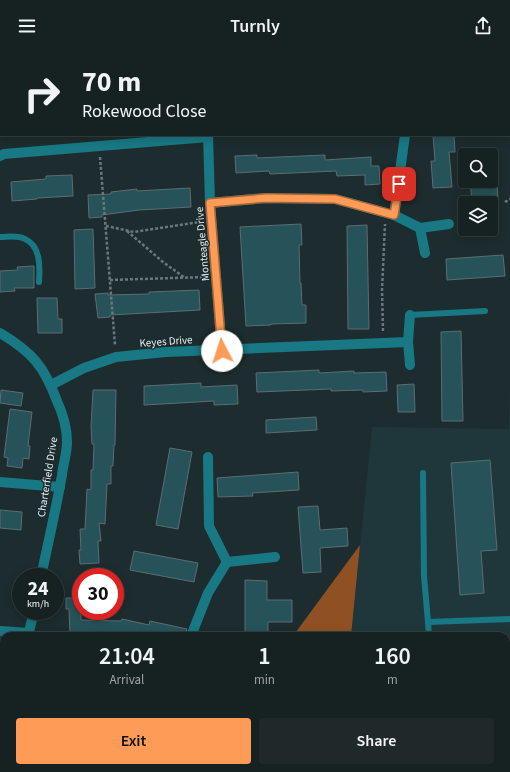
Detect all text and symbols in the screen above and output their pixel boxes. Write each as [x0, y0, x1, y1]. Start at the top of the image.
text: Turnly [230, 14, 280, 39]
icon: menu [16, 15, 38, 37]
icon: share [472, 15, 494, 37]
text: 70 m [82, 62, 141, 102]
icon: right [16, 68, 68, 120]
text: Rokewood Close [82, 99, 206, 124]
map controls [458, 148, 498, 236]
button: search [458, 148, 498, 188]
pin [382, 167, 416, 201]
icon: arrive [388, 173, 410, 195]
button: layers [458, 196, 498, 236]
street label: Monteagle Drive [192, 206, 213, 282]
position arrow [201, 330, 243, 372]
street label: Keyes Drive [139, 332, 194, 351]
street label: Charterfield Drive [34, 435, 61, 518]
speed limit sign: 30 [72, 568, 124, 620]
text: 24 [27, 575, 49, 603]
text: km/h [27, 597, 49, 611]
text: 21:04 [99, 639, 155, 674]
text: 1 [258, 639, 271, 674]
text: 160 [374, 639, 411, 674]
text: Arrival [109, 671, 144, 689]
text: min [254, 671, 275, 689]
text: m [387, 671, 398, 689]
button: Exit [16, 718, 251, 764]
button: Share [259, 718, 494, 764]

